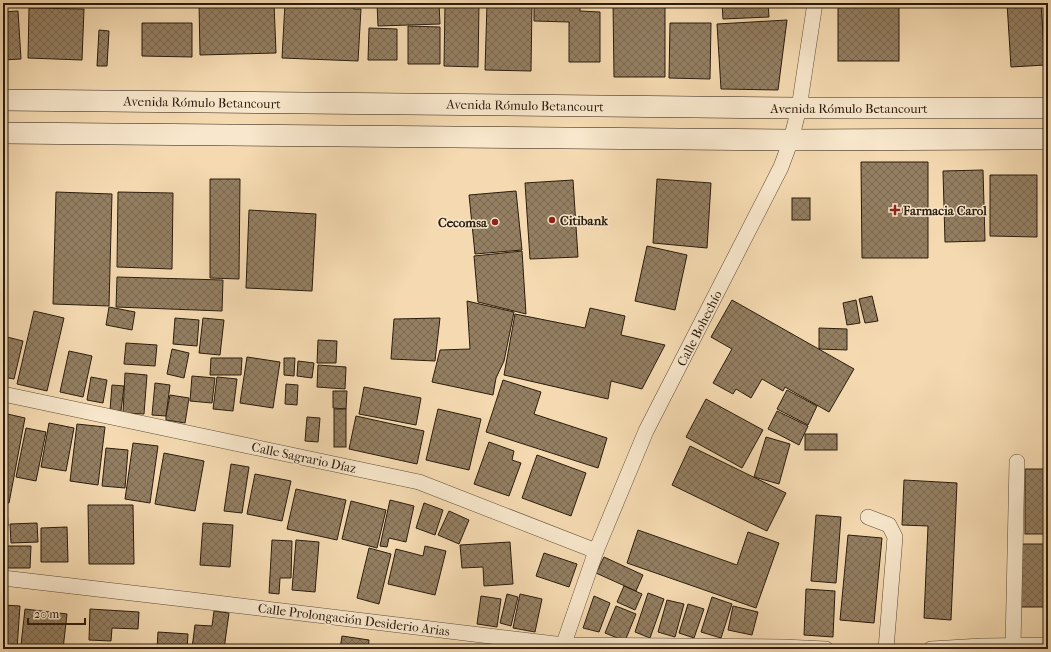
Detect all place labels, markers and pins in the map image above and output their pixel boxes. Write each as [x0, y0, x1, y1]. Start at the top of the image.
place label: Farmacia Carol [902, 203, 987, 218]
marker: Farmacia Carol [890, 205, 900, 215]
place label: Citibank [560, 213, 609, 228]
place label: Cecomsa [438, 215, 488, 230]
marker: Citibank [547, 215, 557, 225]
marker: Cecomsa [490, 217, 500, 227]

